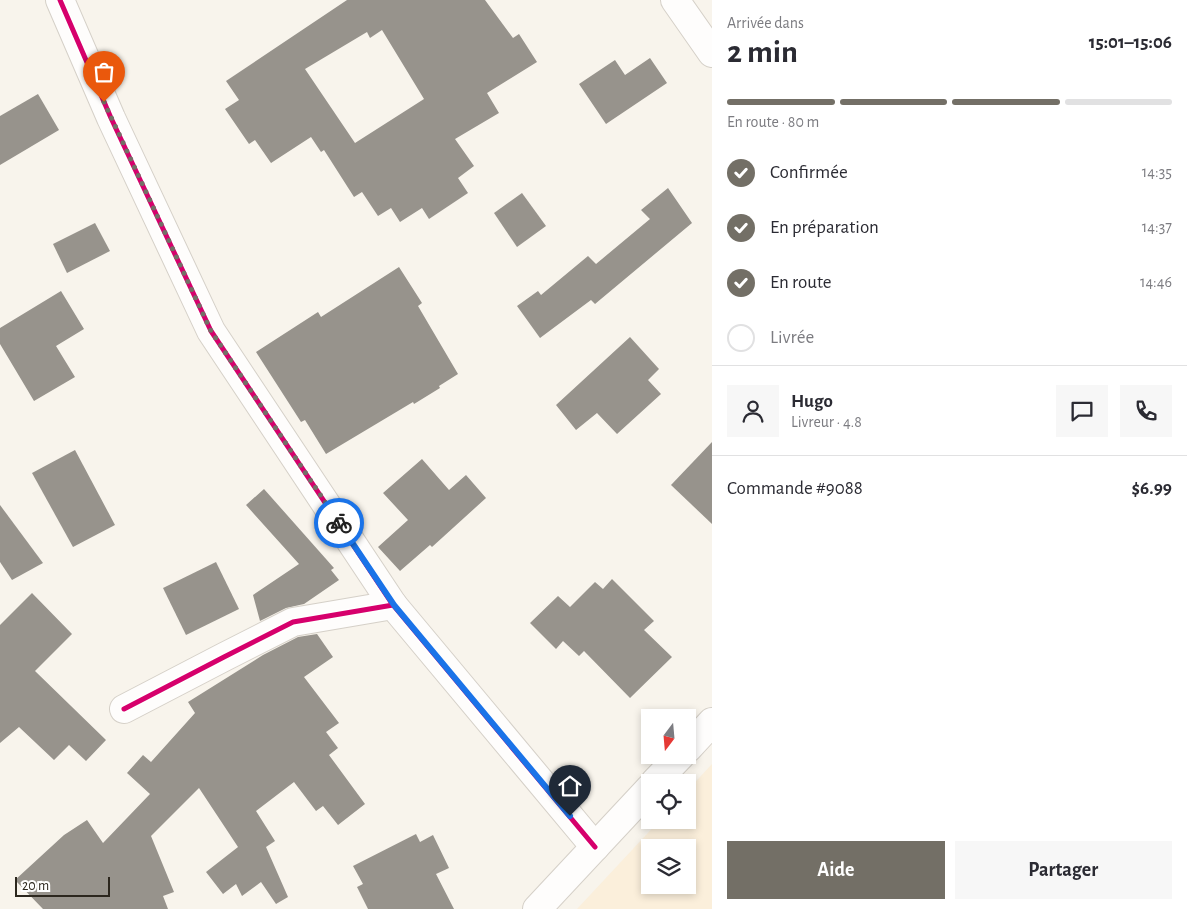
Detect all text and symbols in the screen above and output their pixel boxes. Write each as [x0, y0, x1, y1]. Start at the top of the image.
text: Arrivée dans [727, 15, 804, 31]
text: 15:01–15:06 [1089, 33, 1172, 52]
text: 2 min [727, 36, 798, 68]
pin [83, 51, 125, 102]
icon: bag [90, 58, 118, 86]
text: En route · 80 m [727, 114, 819, 130]
icon: check [727, 159, 755, 187]
text: Confirmée [770, 163, 848, 182]
text: 14:35 [1142, 164, 1172, 180]
icon: check [727, 214, 755, 242]
text: En préparation [770, 218, 879, 237]
text: 14:37 [1142, 219, 1172, 235]
icon: check [727, 269, 755, 297]
text: En route [770, 273, 832, 292]
text: 14:46 [1140, 274, 1172, 290]
text: Livrée [770, 328, 814, 347]
button: person [727, 385, 779, 437]
button: chat [1056, 385, 1108, 437]
button: phone [1120, 385, 1172, 437]
text: Hugo [791, 392, 833, 411]
text: Livreur · 4.8 [791, 414, 862, 430]
text: Commande #9088 [727, 479, 863, 498]
text: $6.99 [1132, 479, 1172, 498]
courier [314, 498, 364, 548]
icon: bike [325, 509, 353, 537]
north arrow [641, 709, 696, 764]
map controls [641, 709, 696, 894]
pin [549, 765, 591, 816]
icon: home [556, 772, 584, 800]
button: locate [641, 774, 696, 829]
button: layers [641, 839, 696, 894]
button: Aide [727, 841, 945, 899]
button: Partager [955, 841, 1172, 899]
scale bar [15, 874, 110, 897]
text: 20 m [22, 879, 49, 893]

